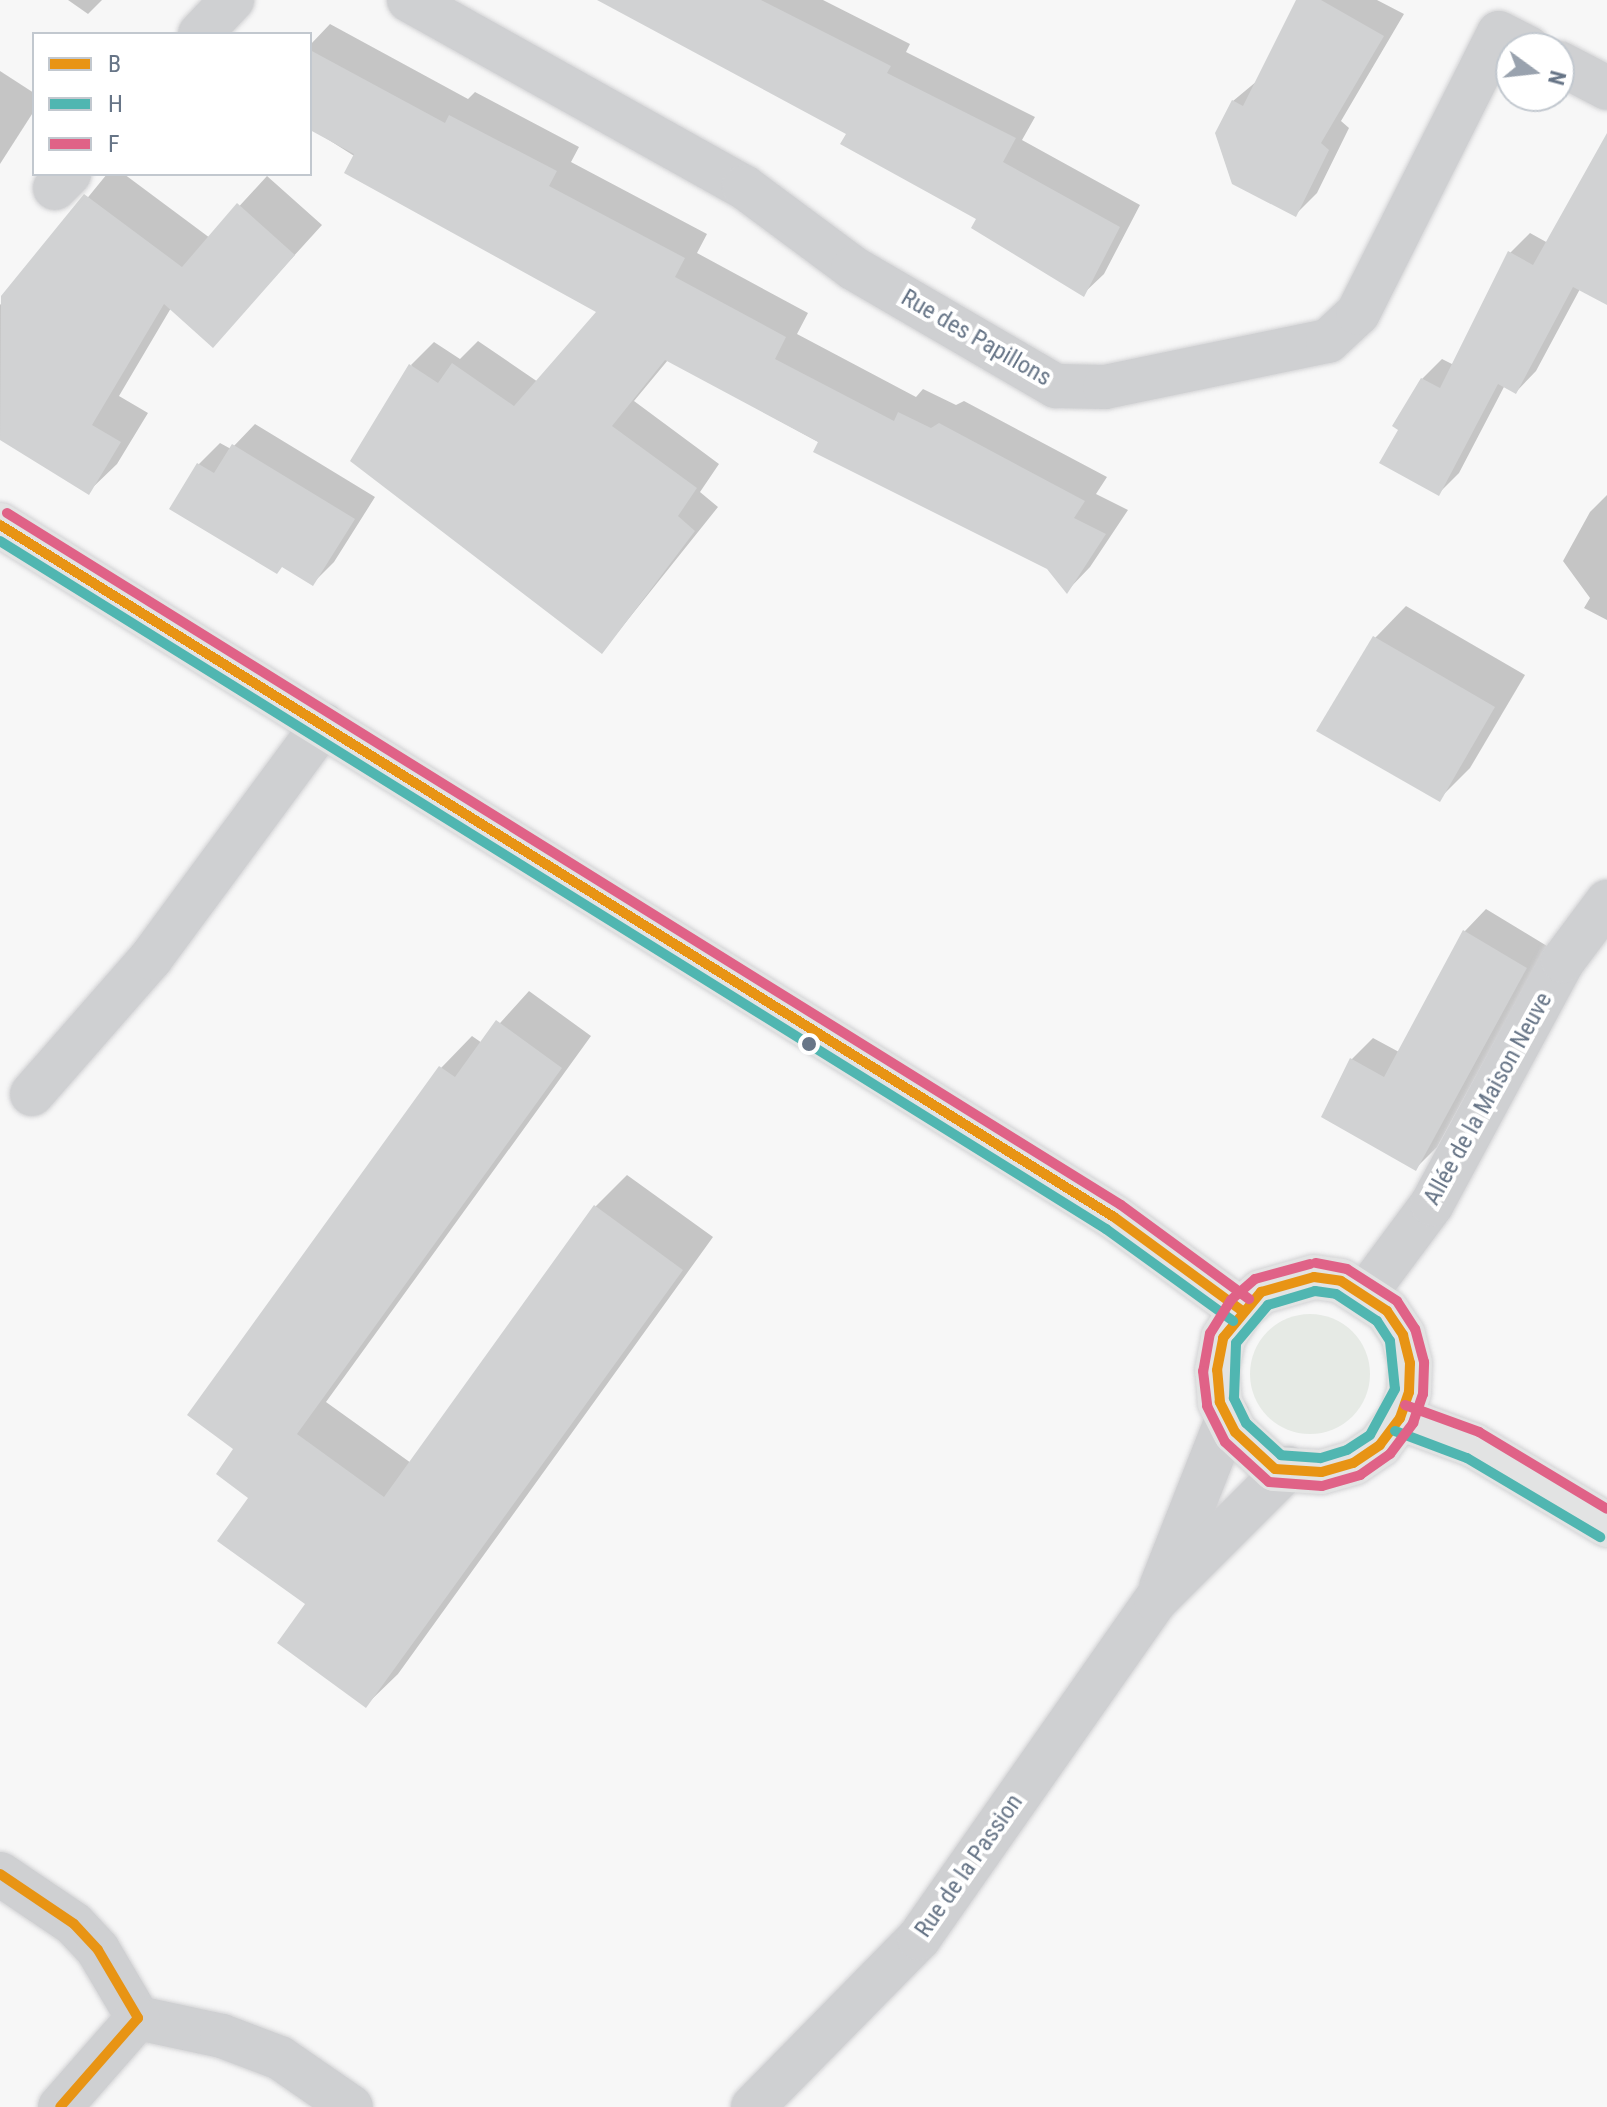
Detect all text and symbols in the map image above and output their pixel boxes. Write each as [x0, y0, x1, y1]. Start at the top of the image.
legend [32, 32, 312, 176]
north arrow [1495, 32, 1575, 112]
text: B [108, 50, 121, 78]
text: N [1543, 68, 1571, 88]
text: H [108, 90, 123, 118]
text: F [108, 130, 120, 158]
street label: Rue des Papillons [896, 283, 1056, 393]
street label: Allée de la Maison Neuve [1418, 988, 1558, 1210]
unlabelled marker [801, 1036, 817, 1052]
street label: Rue de la Passion [909, 1789, 1029, 1943]

